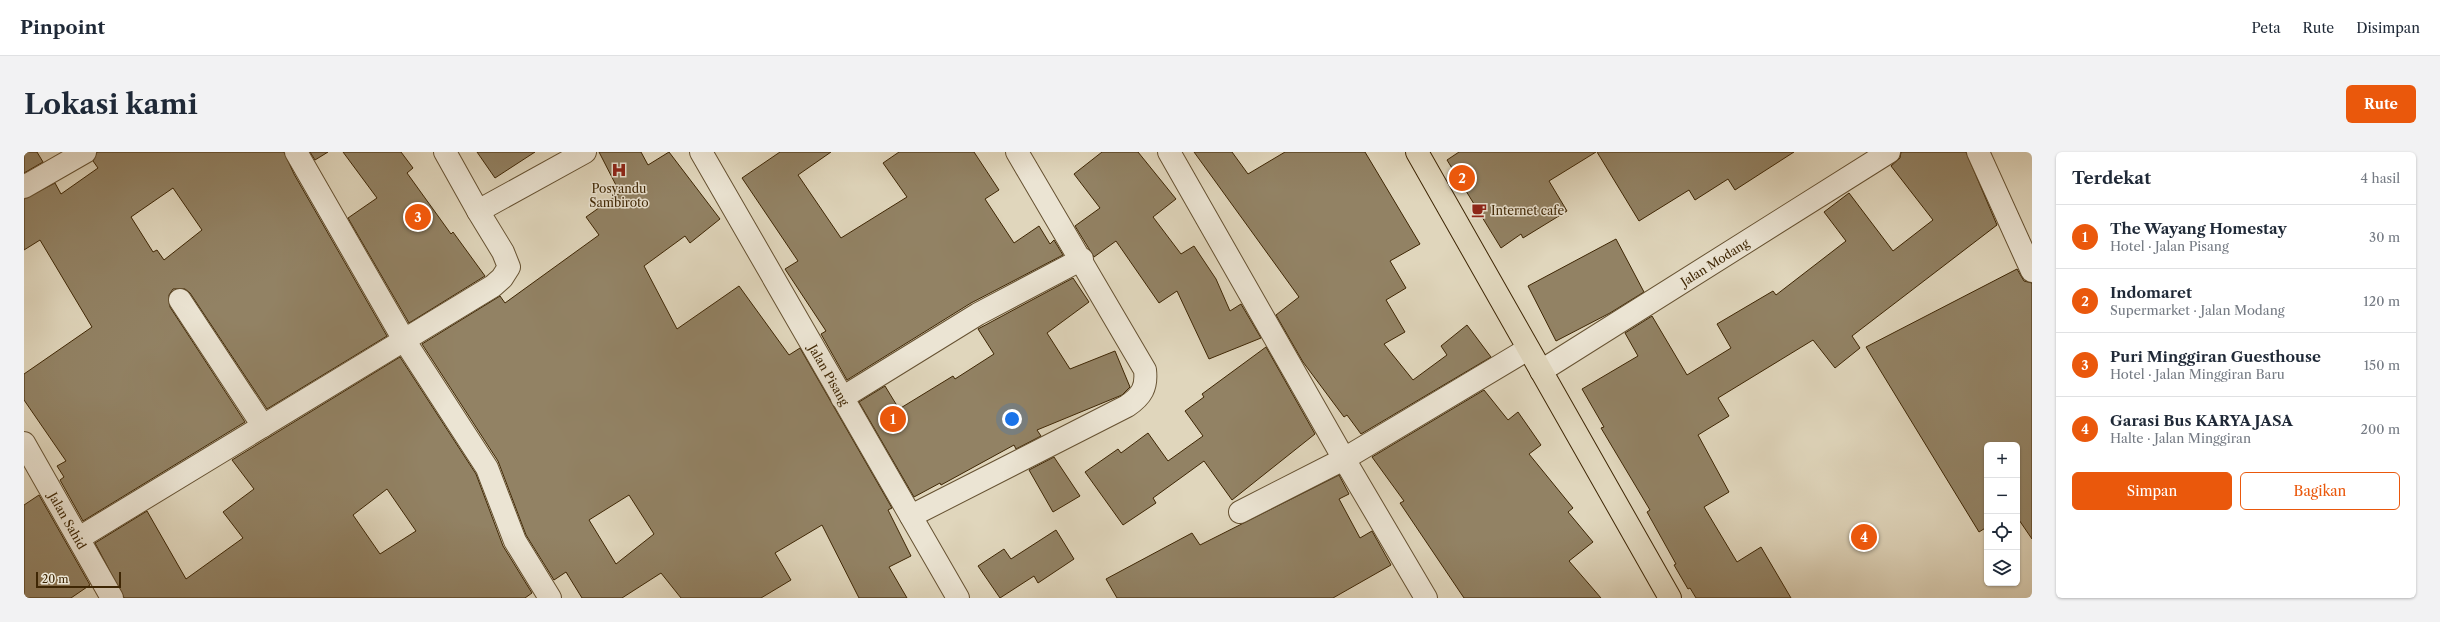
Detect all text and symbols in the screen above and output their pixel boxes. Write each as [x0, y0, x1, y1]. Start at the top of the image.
text: Pinpoint [20, 16, 105, 39]
text: Peta [2251, 19, 2281, 37]
text: Rute [2303, 19, 2334, 37]
text: Disimpan [2356, 19, 2420, 37]
button: Rute [2346, 85, 2416, 123]
text: Lokasi kami [24, 87, 198, 121]
hospital icon: Posyandu Sambiroto [610, 161, 628, 179]
pin: 2 [1449, 163, 1475, 193]
text: Terdekat [2072, 168, 2151, 188]
text: 4 hasil [2361, 170, 2400, 186]
place label: Posyandu Sambiroto [589, 181, 649, 210]
cafe icon: Internet cafe [1470, 201, 1488, 219]
pin: 3 [405, 202, 431, 232]
place label: Internet cafe [1491, 203, 1564, 218]
text: The Wayang Homestay [2110, 219, 2287, 238]
text: 1 [2082, 229, 2088, 245]
text: 30 m [2369, 229, 2400, 245]
street label: Jalan Modang [1676, 234, 1752, 290]
text: Hotel · Jalan Pisang [2110, 238, 2229, 254]
text: Indomaret [2110, 283, 2192, 302]
text: 2 [2081, 293, 2089, 309]
text: 120 m [2363, 293, 2400, 309]
text: Supermarket · Jalan Modang [2110, 302, 2285, 318]
street label: Jalan Pisang [805, 340, 853, 408]
text: Puri Minggiran Guesthouse [2110, 347, 2321, 366]
text: 3 [2081, 357, 2089, 373]
text: 150 m [2364, 357, 2400, 373]
text: Hotel · Jalan Minggiran Baru [2110, 366, 2285, 382]
pin: 1 [880, 404, 906, 434]
your location [1002, 409, 1022, 429]
text: Garasi Bus KARYA JASA [2110, 411, 2293, 430]
text: 4 [2081, 421, 2089, 437]
text: 200 m [2360, 421, 2400, 437]
text: Halte · Jalan Minggiran [2110, 430, 2251, 446]
map controls [1984, 442, 2020, 586]
button: + [1984, 442, 2020, 478]
button: Simpan [2072, 472, 2232, 510]
button: Bagikan [2240, 472, 2400, 510]
button: − [1984, 478, 2020, 514]
street label: Jalan Sahid [45, 488, 90, 552]
button: locate [1984, 514, 2020, 550]
pin: 4 [1851, 522, 1877, 552]
button: layers [1984, 550, 2020, 586]
scale bar [36, 570, 121, 589]
text: 20 m [42, 572, 68, 586]

